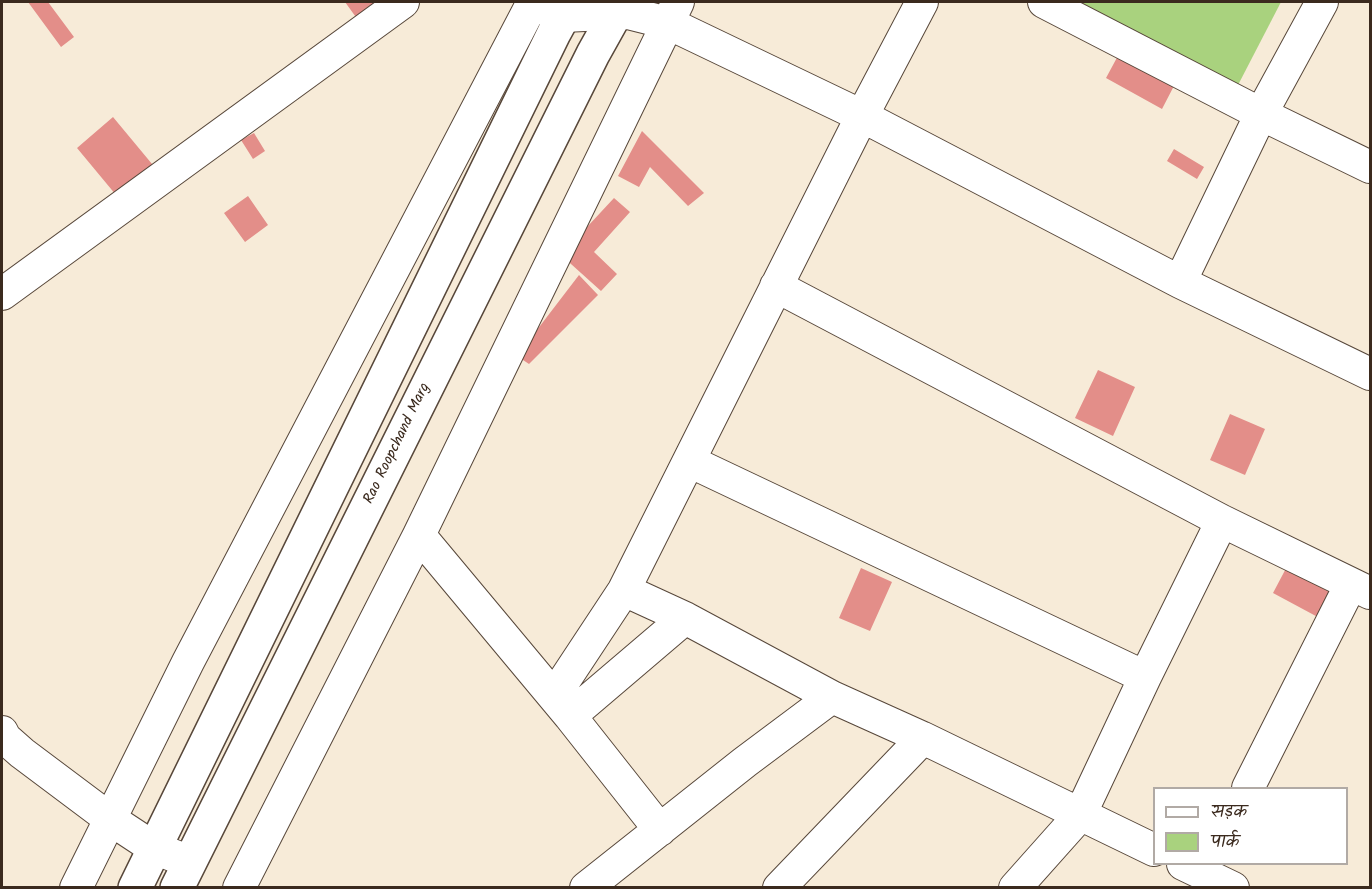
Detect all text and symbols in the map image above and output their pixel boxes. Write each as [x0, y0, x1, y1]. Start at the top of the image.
street label: Rao Roopchand Marg [361, 381, 435, 507]
legend [1153, 787, 1348, 865]
text: सड़क [1211, 798, 1247, 827]
text: पार्क [1211, 828, 1240, 857]

